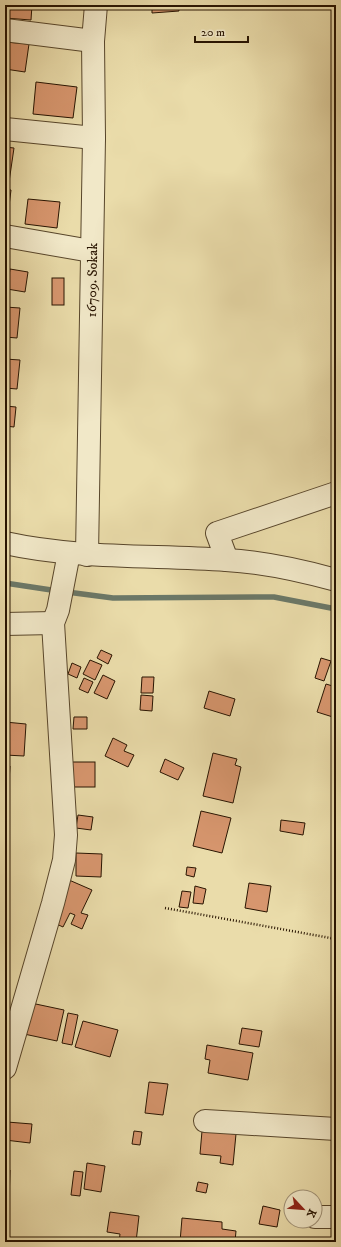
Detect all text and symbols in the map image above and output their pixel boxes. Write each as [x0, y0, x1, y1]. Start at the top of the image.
scale bar [195, 18, 248, 44]
text: 20 m [201, 25, 225, 40]
street label: 16709. Sokak [83, 243, 102, 318]
north arrow [283, 1189, 323, 1229]
text: K [303, 1206, 319, 1220]

